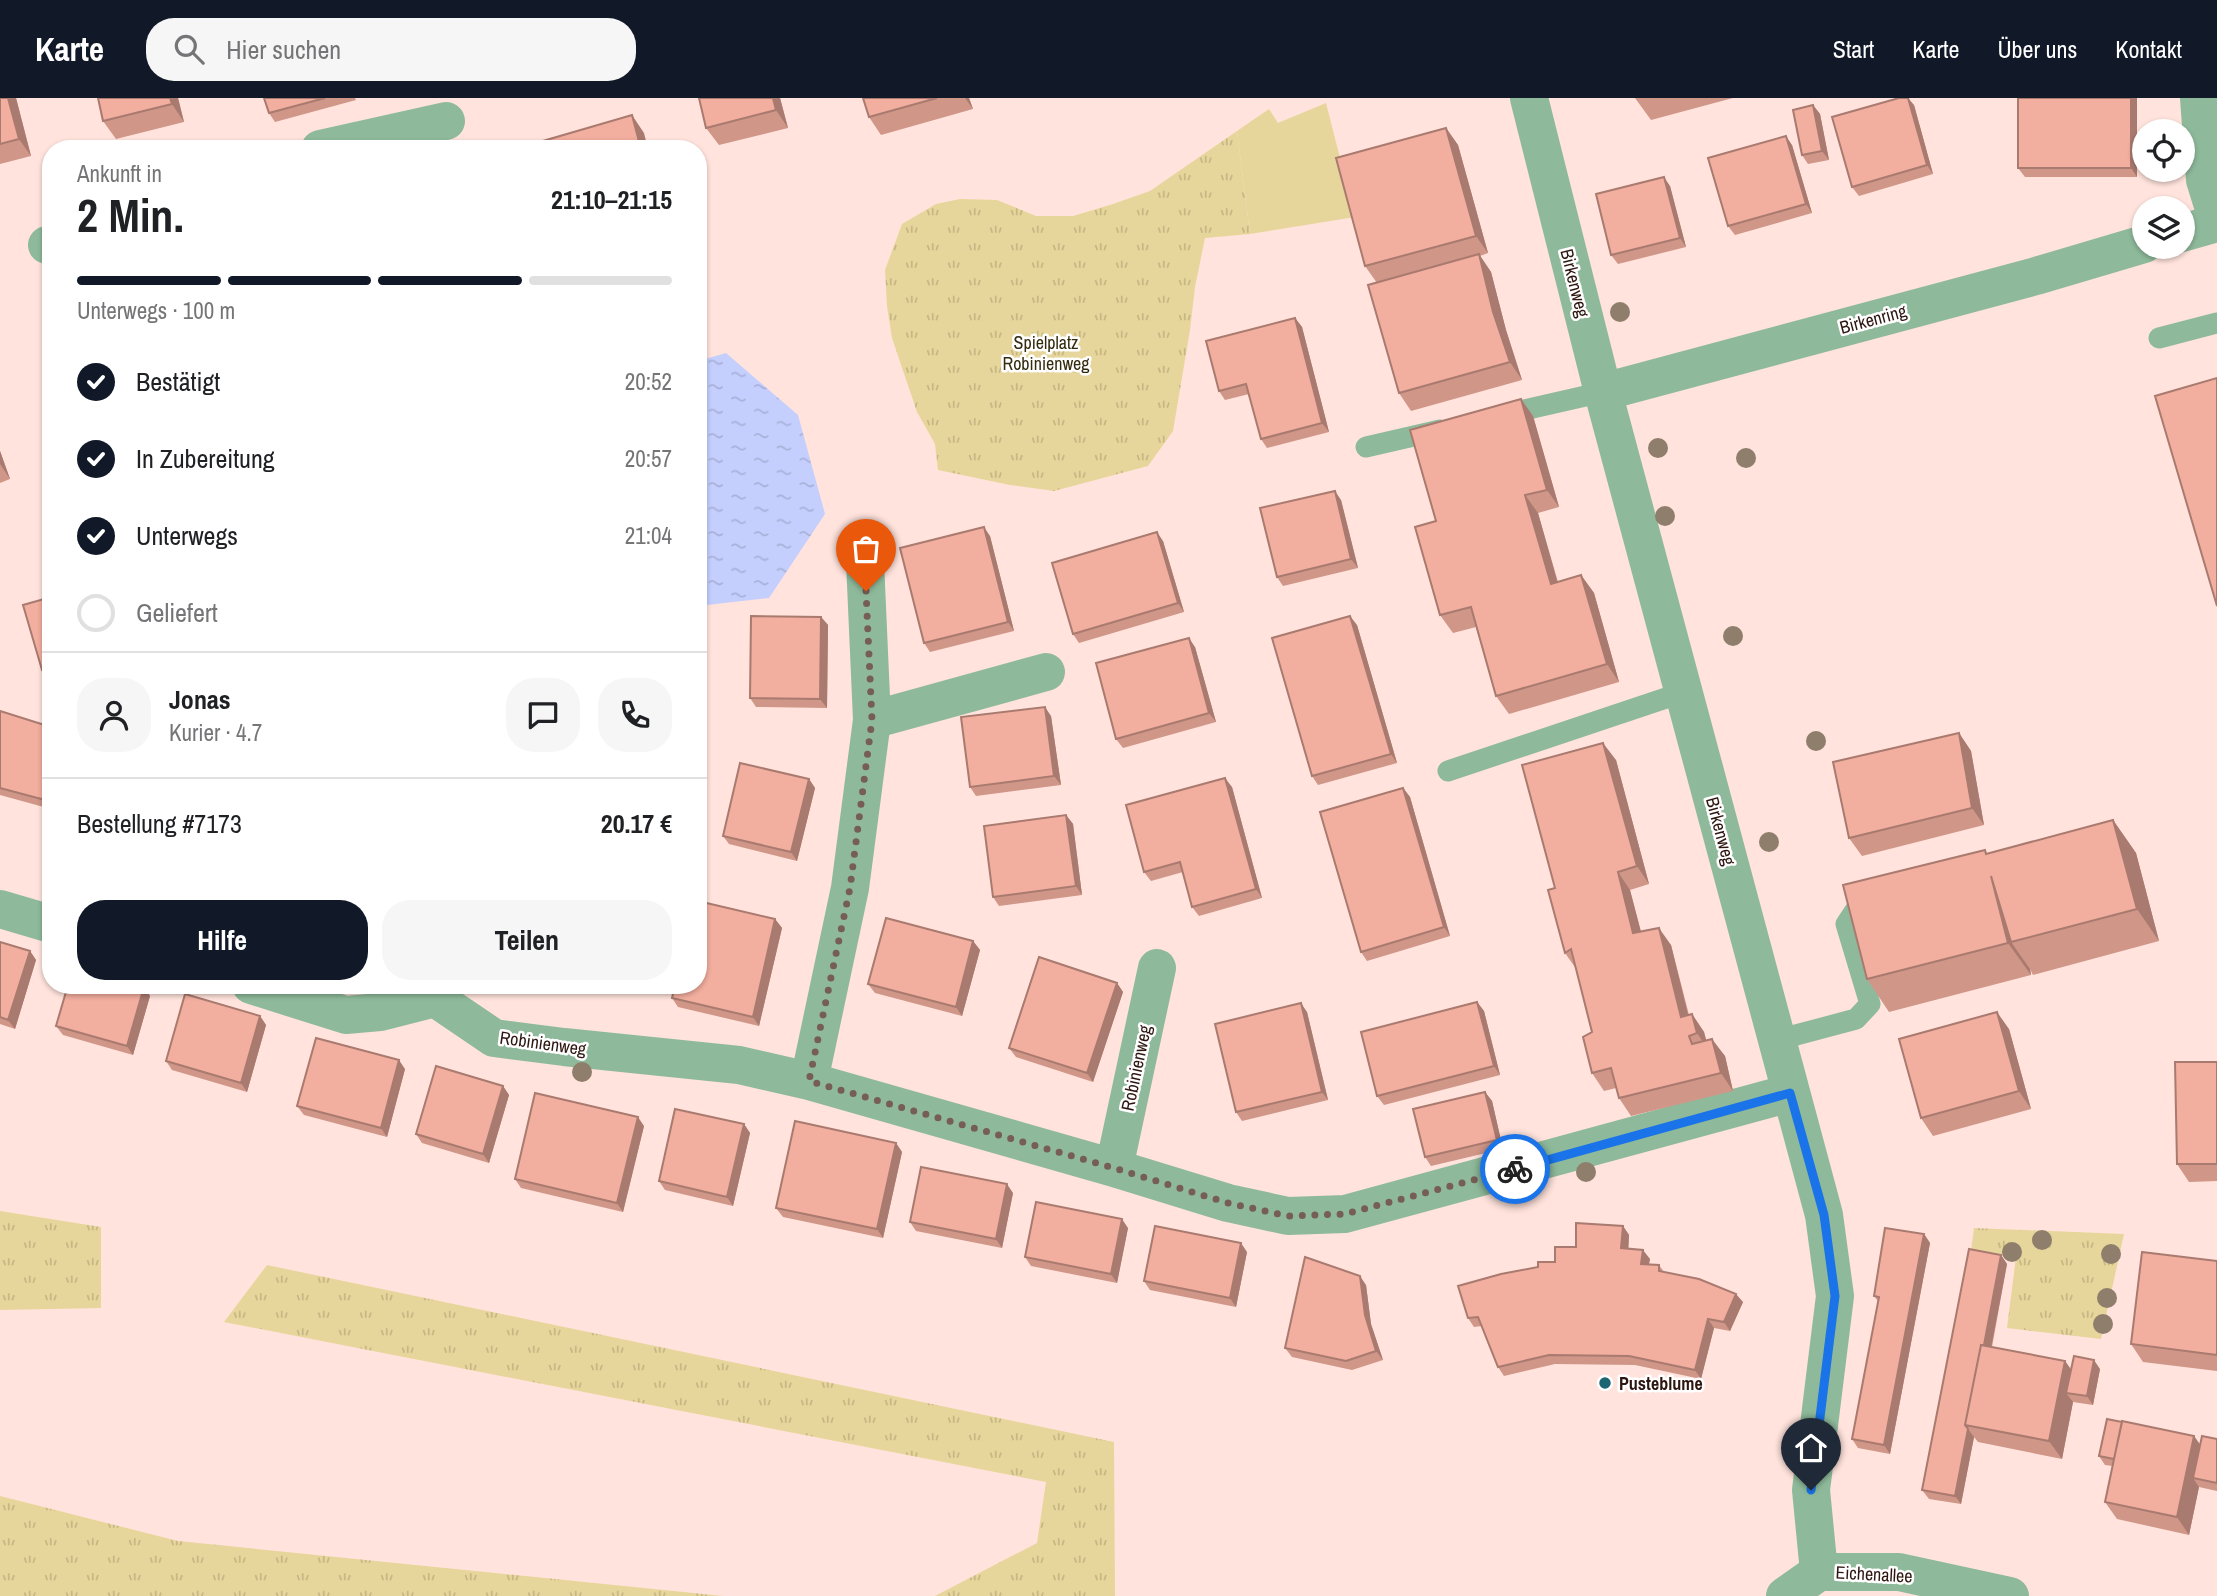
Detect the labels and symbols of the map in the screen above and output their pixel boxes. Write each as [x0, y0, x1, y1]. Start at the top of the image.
street label: Birkenweg [1554, 246, 1596, 321]
street label: Birkenring [1837, 298, 1910, 340]
park label: Spielplatz Robinienweg [1003, 330, 1090, 376]
pin [836, 519, 896, 591]
street label: Birkenweg [1700, 794, 1742, 869]
street label: Robinienweg [1115, 1022, 1157, 1113]
street label: Robinienweg [498, 1025, 589, 1062]
courier [1480, 1134, 1550, 1204]
place label: Pusteblume [1619, 1371, 1703, 1396]
marker: Pusteblume [1597, 1375, 1613, 1391]
pin [1781, 1418, 1841, 1490]
street label: Eichenallee [1835, 1559, 1913, 1589]

